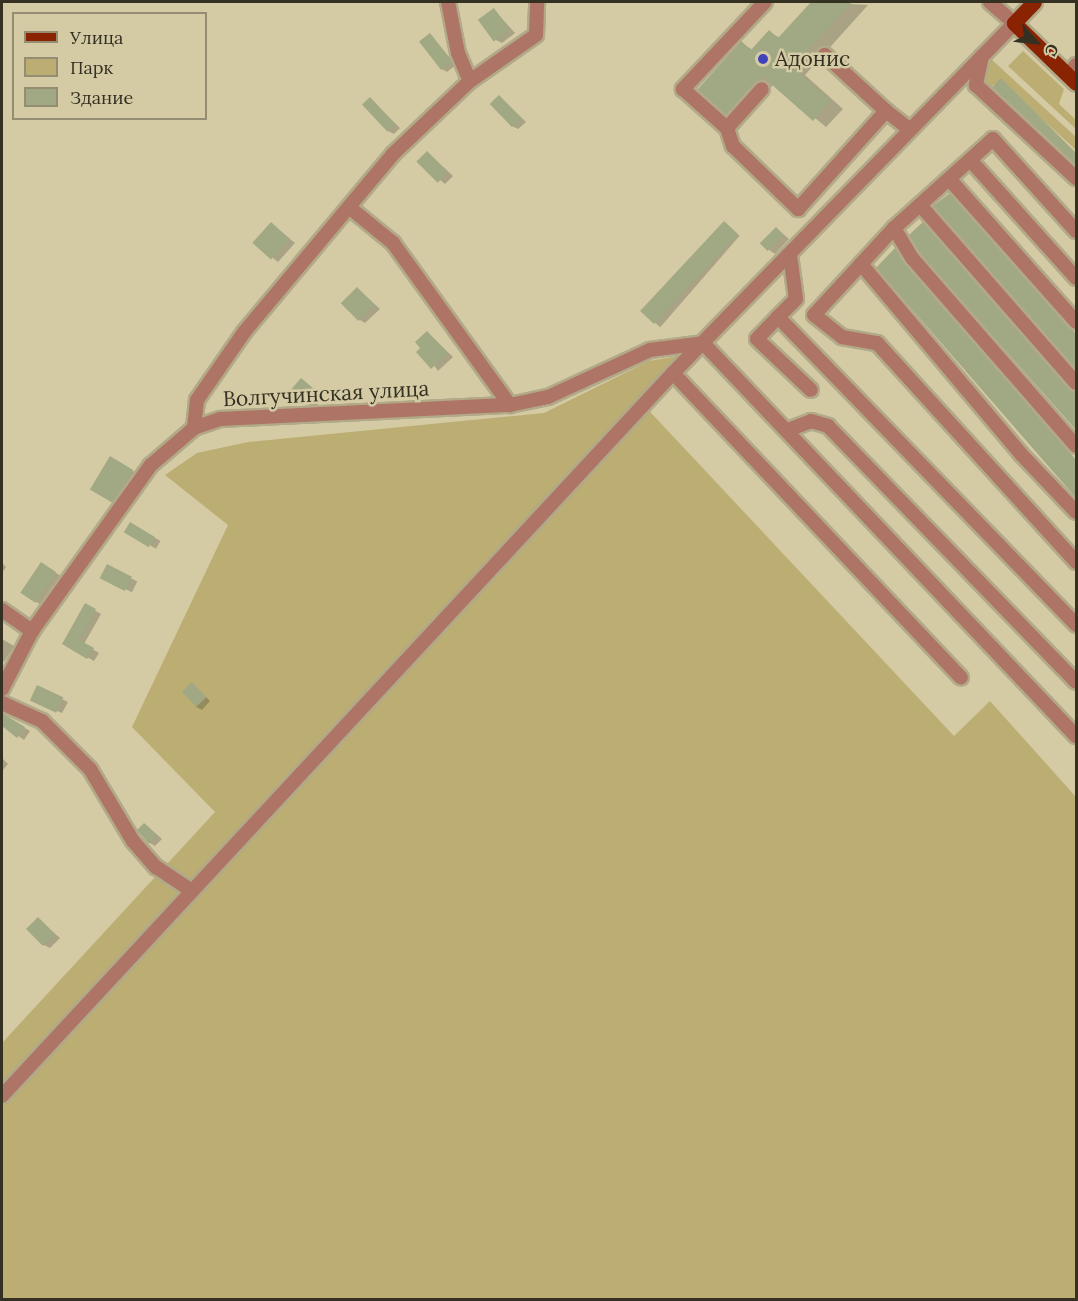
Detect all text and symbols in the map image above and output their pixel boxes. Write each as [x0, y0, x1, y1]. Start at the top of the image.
legend [12, 12, 207, 120]
north arrow [1006, 12, 1066, 72]
text: Улица [70, 26, 123, 49]
text: С [1041, 41, 1063, 60]
place label: Адонис [775, 46, 850, 72]
marker: Адонис [756, 52, 770, 66]
text: Парк [70, 56, 113, 79]
text: Здание [70, 86, 133, 109]
street label: Волгучинская улица [222, 376, 430, 412]

